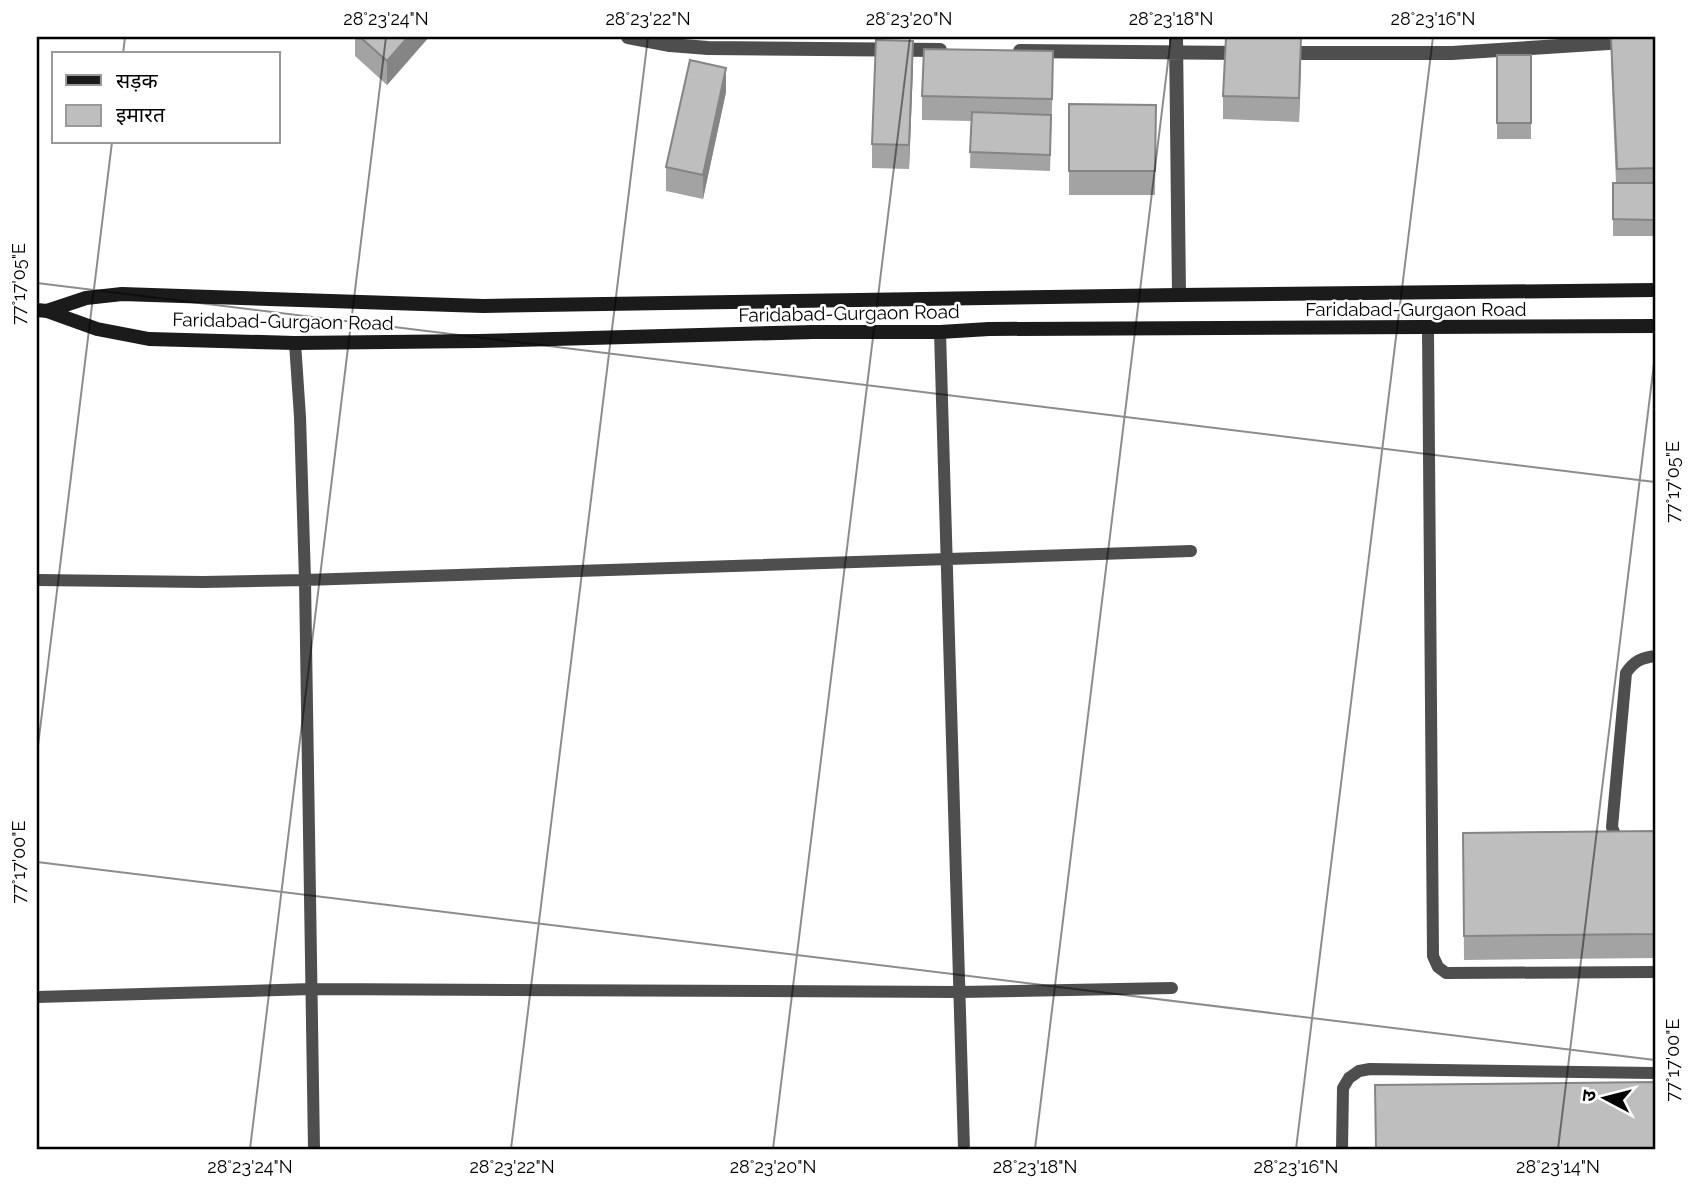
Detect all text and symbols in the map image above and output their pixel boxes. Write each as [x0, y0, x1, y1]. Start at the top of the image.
text: 28°23'24"N [343, 8, 429, 29]
text: 28°23'22"N [605, 8, 691, 29]
text: 28°23'20"N [866, 8, 952, 29]
text: 28°23'18"N [1129, 8, 1213, 29]
text: 28°23'16"N [1391, 8, 1475, 29]
legend [52, 52, 280, 144]
text: सड़क [116, 68, 158, 93]
text: इमारत [116, 102, 166, 127]
text: 77°17'05"E [8, 243, 29, 325]
street label: Faridabad-Gurgaon Road [1305, 298, 1527, 320]
street label: Faridabad-Gurgaon Road [738, 300, 960, 326]
street label: Faridabad-Gurgaon Road [172, 308, 394, 334]
text: 77°17'05"E [1662, 441, 1683, 523]
text: 77°17'00"E [8, 821, 29, 903]
text: 77°17'00"E [1662, 1019, 1683, 1101]
north arrow [1570, 1064, 1640, 1134]
text: उ [1577, 1088, 1600, 1103]
text: 28°23'24"N [207, 1156, 293, 1177]
text: 28°23'22"N [469, 1156, 555, 1177]
text: 28°23'20"N [730, 1156, 816, 1177]
text: 28°23'18"N [993, 1156, 1077, 1177]
text: 28°23'16"N [1254, 1156, 1338, 1177]
text: 28°23'14"N [1516, 1156, 1600, 1177]

